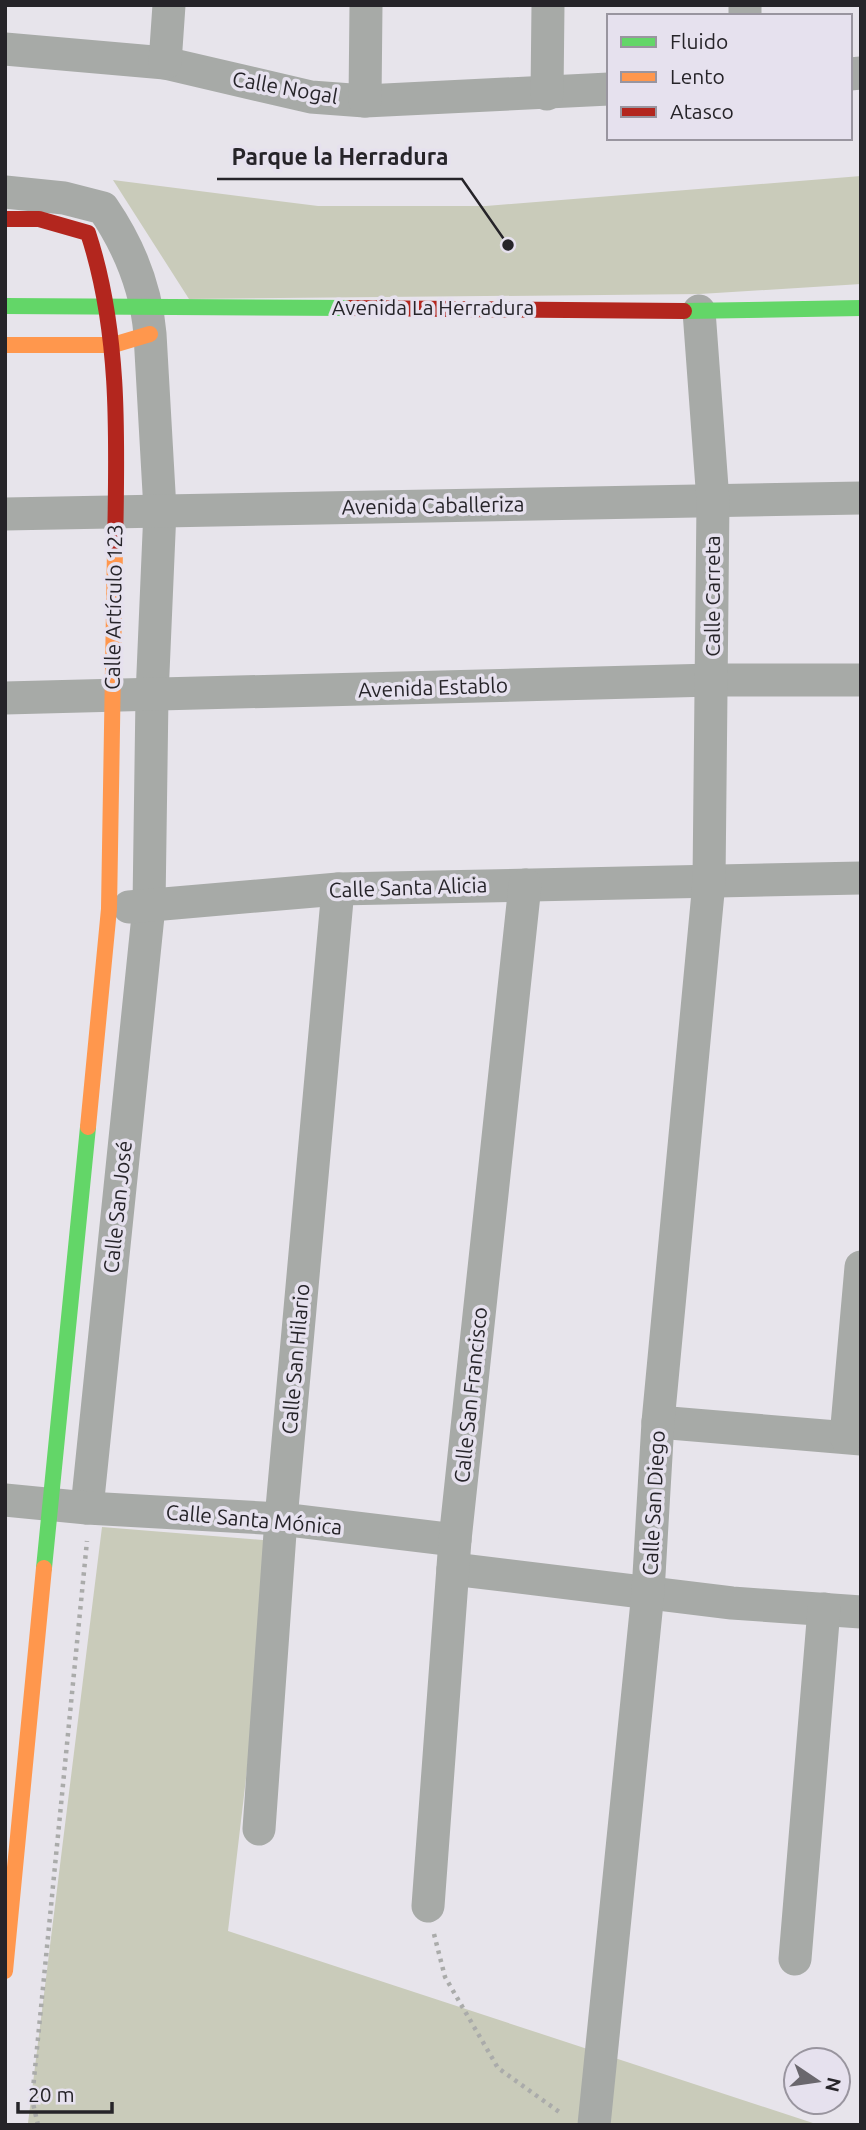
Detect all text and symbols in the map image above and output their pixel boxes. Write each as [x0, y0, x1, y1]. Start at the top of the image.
legend [607, 14, 852, 140]
text: Fluido [670, 29, 728, 53]
text: Lento [670, 64, 725, 88]
street label: Calle Nogal [231, 66, 340, 108]
text: Atasco [670, 99, 734, 123]
callout: Parque la Herradura [217, 135, 462, 179]
text: Parque la Herradura [231, 144, 449, 169]
street label: Avenida La Herradura [332, 295, 534, 319]
street label: Avenida Caballeriza [341, 491, 525, 519]
street label: Calle Artículo 123 [100, 524, 126, 690]
street label: Calle Carreta [700, 535, 724, 657]
street label: Avenida Establo [358, 672, 508, 702]
street label: Calle Santa Alicia [328, 872, 488, 902]
street label: Calle San José [98, 1139, 136, 1274]
street label: Calle San Hilario [276, 1283, 314, 1435]
street label: Calle San Francisco [449, 1306, 491, 1484]
street label: Calle San Diego [637, 1430, 669, 1576]
street label: Calle Santa Mónica [165, 1499, 343, 1539]
north arrow [782, 2046, 852, 2116]
scale bar [18, 2070, 112, 2114]
text: N [821, 2075, 846, 2094]
text: 20 m [28, 2082, 75, 2106]

